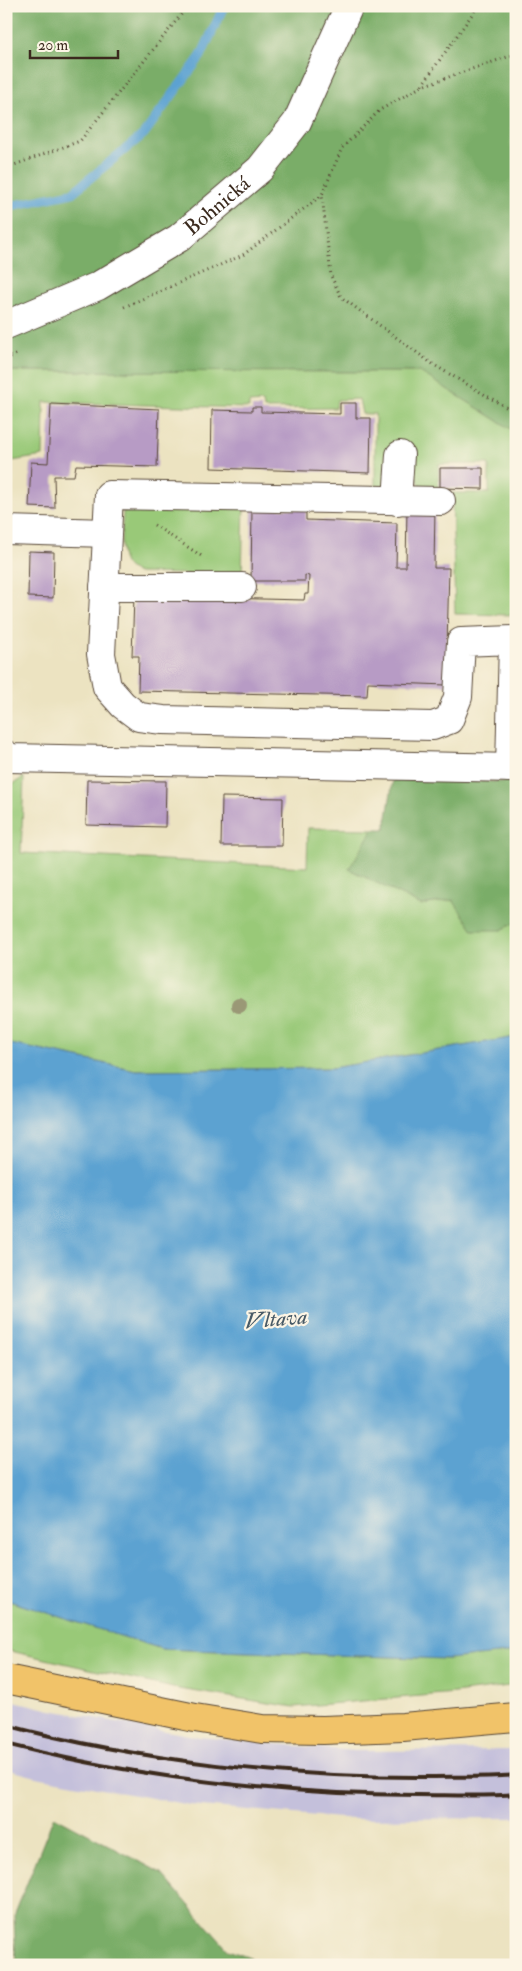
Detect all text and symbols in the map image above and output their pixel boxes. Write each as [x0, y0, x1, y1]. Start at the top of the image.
scale bar [30, 28, 118, 60]
text: 20 m [38, 36, 68, 55]
street label: Bohnická [179, 170, 256, 241]
water label: Vltava [244, 1302, 308, 1336]

